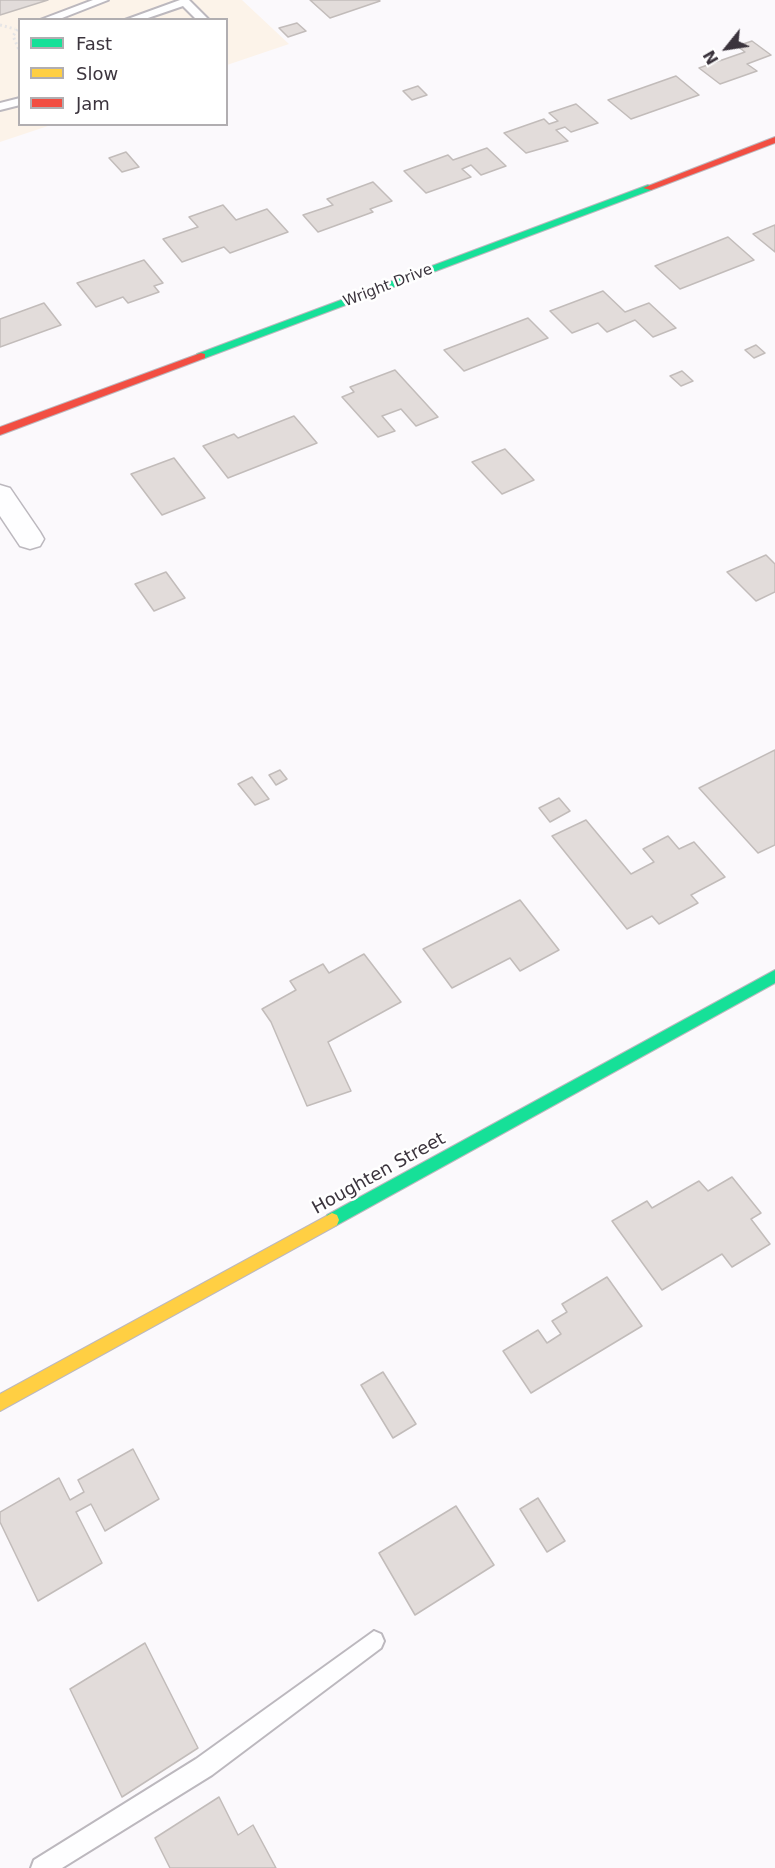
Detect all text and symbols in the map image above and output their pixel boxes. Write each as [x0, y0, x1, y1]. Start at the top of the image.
legend [18, 18, 228, 126]
north arrow [697, 18, 757, 78]
text: Fast [76, 33, 112, 54]
text: N [699, 47, 723, 68]
text: Slow [76, 63, 118, 84]
text: Jam [76, 93, 110, 114]
street label: Wright Drive [341, 261, 435, 311]
street label: Houghten Street [309, 1128, 449, 1220]

